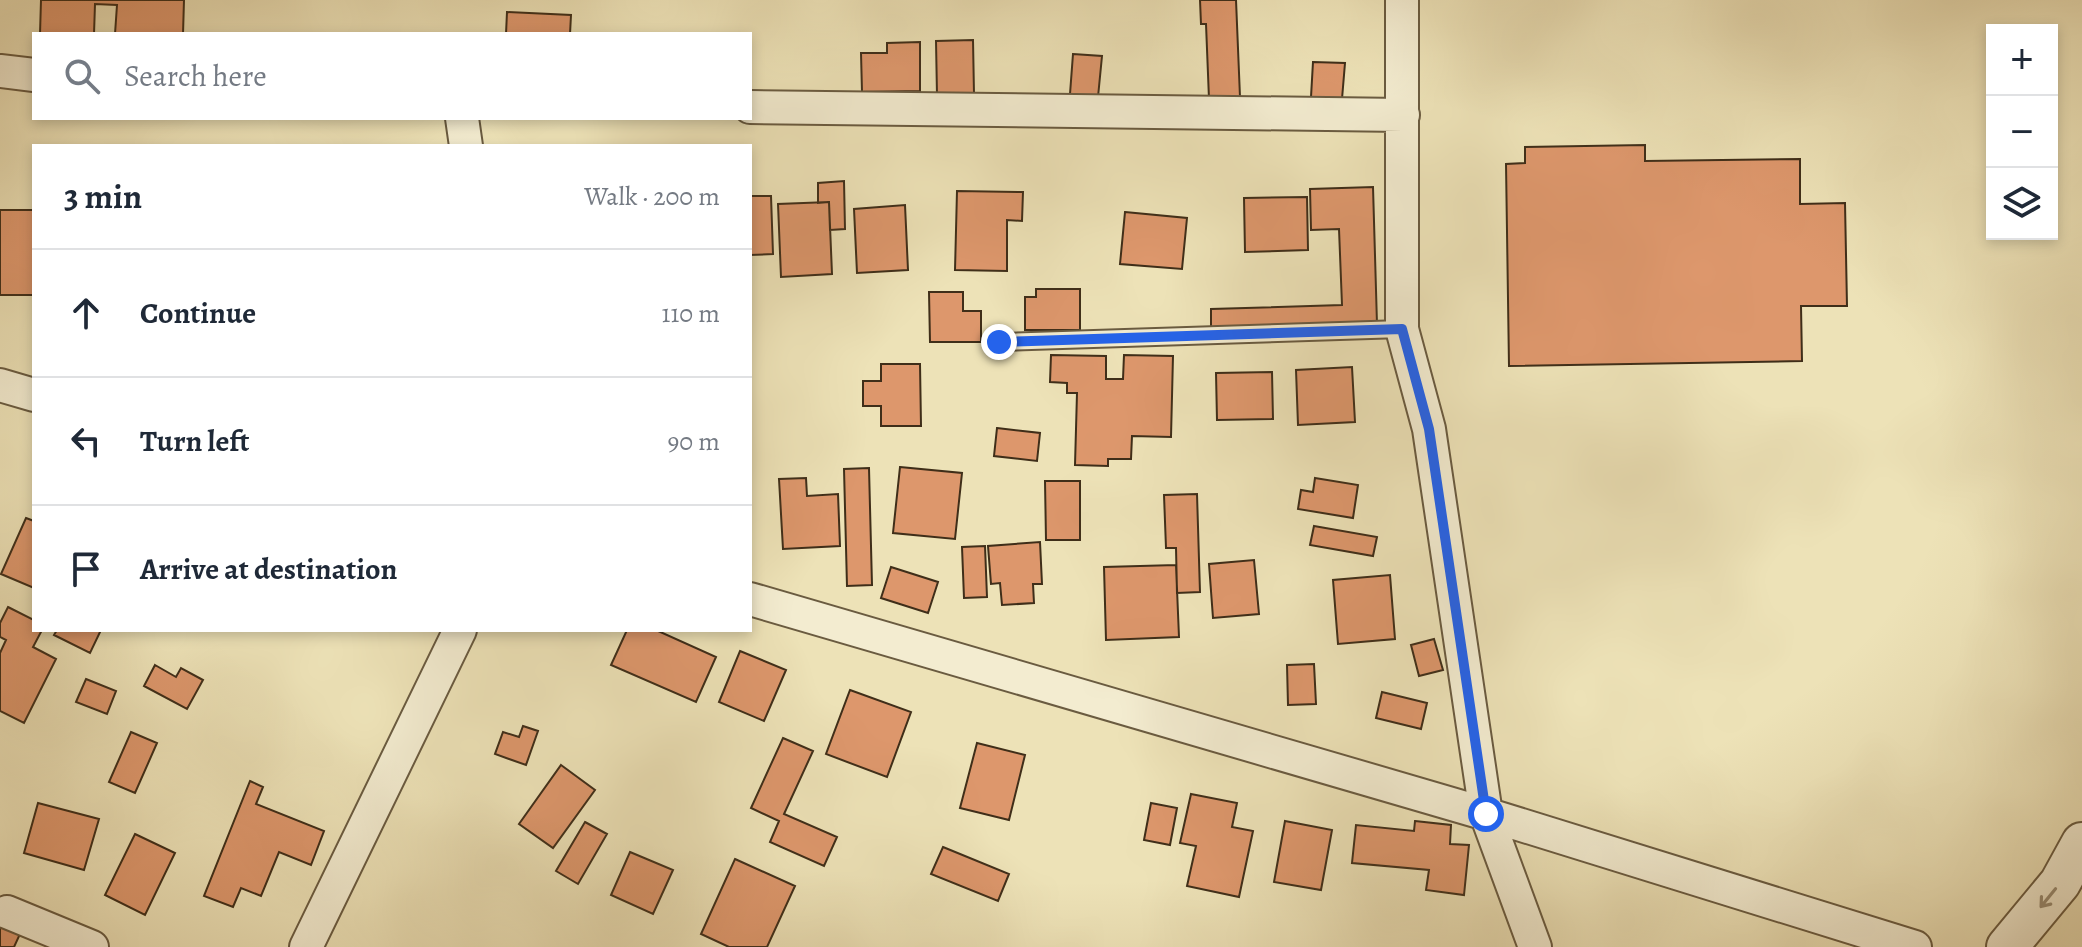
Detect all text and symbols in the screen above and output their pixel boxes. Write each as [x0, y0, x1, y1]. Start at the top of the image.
map controls [1986, 24, 2058, 240]
button: + [1986, 24, 2058, 96]
search box [32, 32, 752, 120]
icon: search [60, 54, 104, 98]
text: Search here [124, 56, 267, 96]
button: − [1986, 96, 2058, 168]
button: layers [1986, 168, 2058, 240]
text: 3 min [64, 173, 142, 220]
text: Walk · 200 m [584, 179, 720, 214]
icon: ahead [64, 291, 108, 335]
text: Continue [140, 293, 256, 333]
text: 110 m [662, 296, 720, 331]
route end [981, 324, 1017, 360]
icon: left [64, 419, 108, 463]
text: Turn left [140, 421, 249, 461]
text: 90 m [668, 424, 720, 459]
icon: arrive [64, 547, 108, 591]
text: Arrive at destination [140, 549, 397, 589]
route start [1468, 796, 1504, 832]
one-way arrow [2039, 887, 2057, 907]

